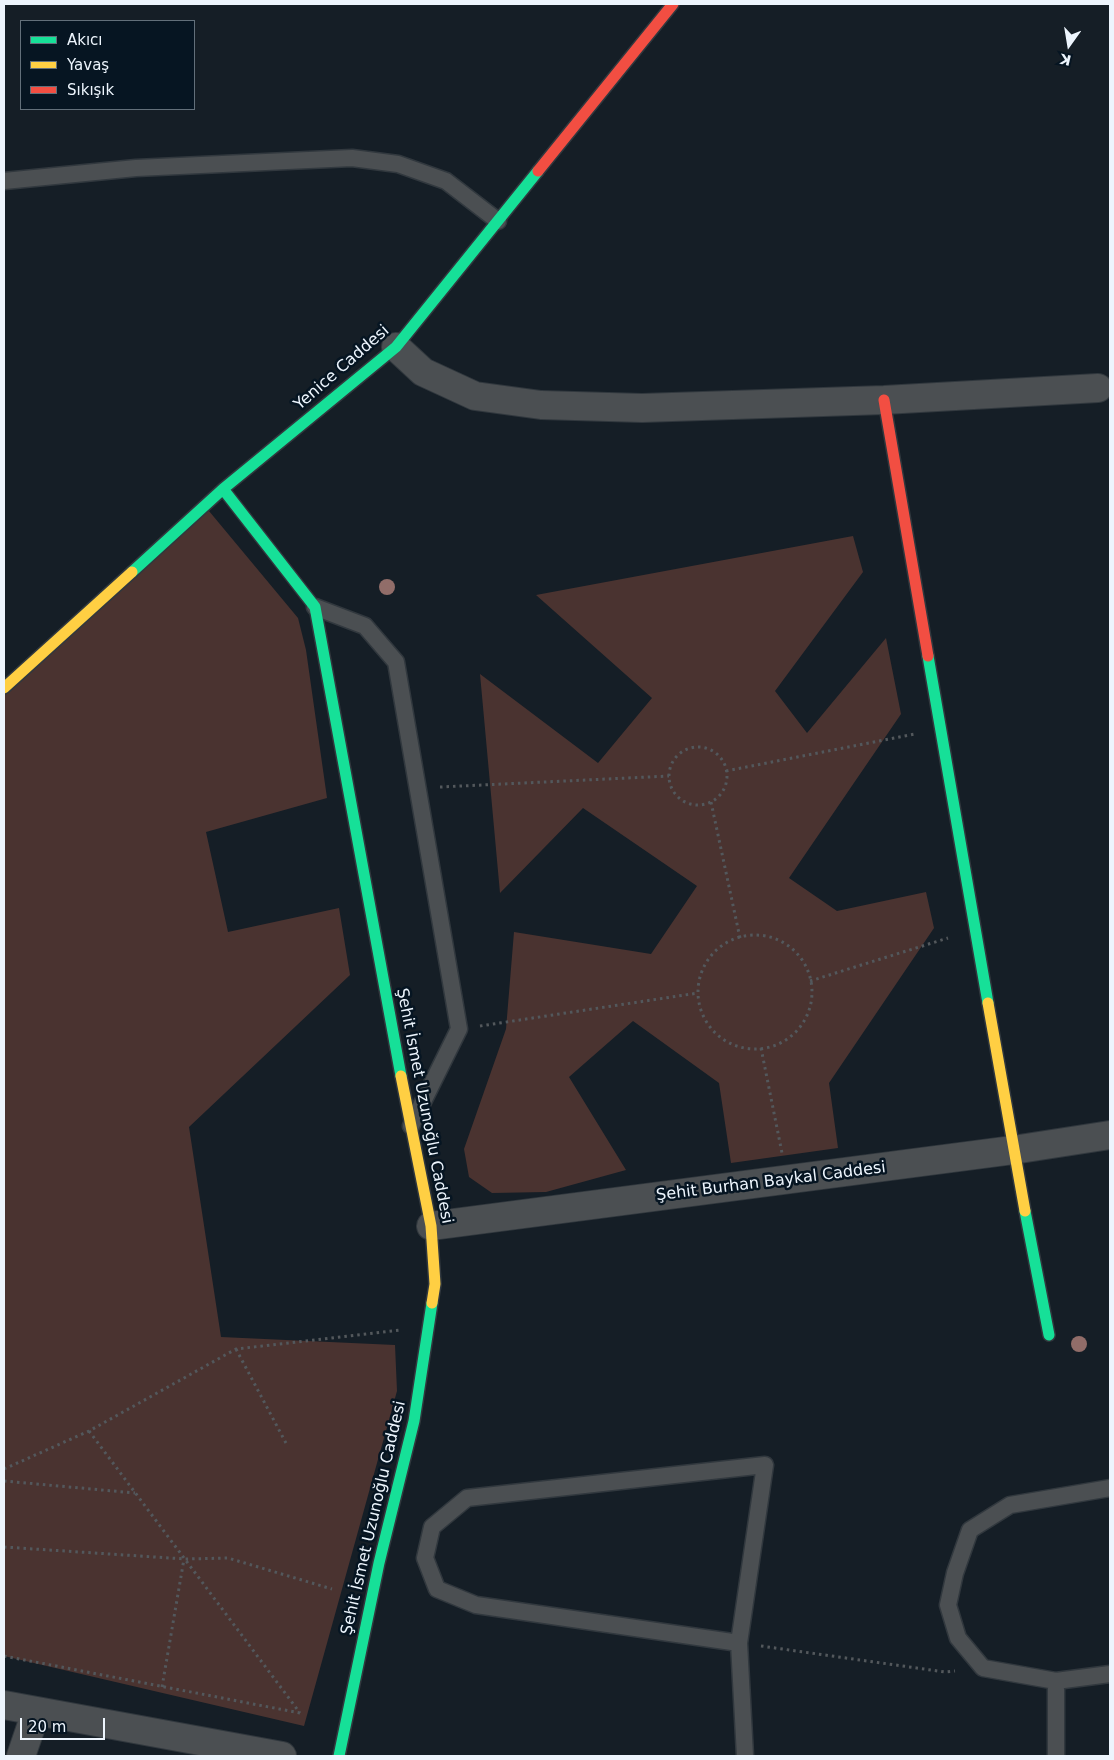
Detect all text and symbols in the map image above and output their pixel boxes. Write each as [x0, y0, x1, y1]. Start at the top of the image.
legend [20, 20, 195, 110]
north arrow [1044, 20, 1094, 70]
text: Akıcı [67, 31, 103, 49]
text: K [1059, 51, 1073, 69]
text: Yavaş [67, 56, 109, 74]
text: Sıkışık [67, 81, 114, 99]
street label: Yenice Caddesi [291, 321, 393, 415]
street label: Şehit İsmet Uzunoğlu Caddesi [392, 987, 456, 1225]
street label: Şehit Burhan Baykal Caddesi [655, 1158, 887, 1206]
street label: Şehit İsmet Uzunoğlu Caddesi [338, 1399, 410, 1637]
scale bar [22, 1708, 108, 1740]
text: 20 m [28, 1718, 66, 1736]

